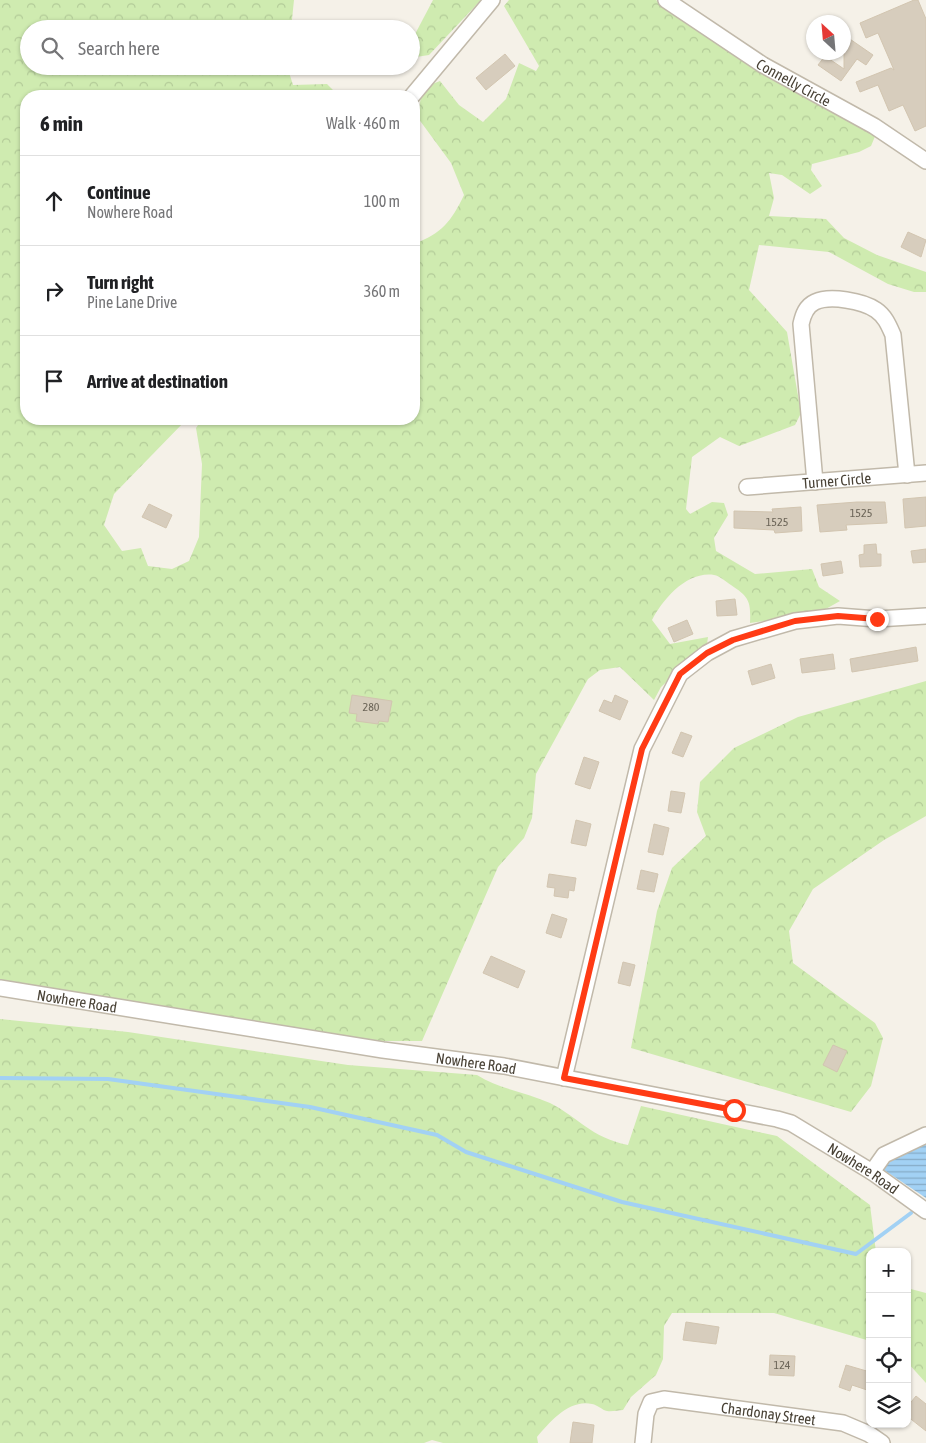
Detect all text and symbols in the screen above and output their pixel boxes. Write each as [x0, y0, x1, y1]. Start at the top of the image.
north arrow [806, 15, 851, 60]
search box [20, 20, 420, 75]
icon: search [38, 34, 66, 62]
text: Search here [78, 37, 160, 59]
street label: Connelly Circle [753, 55, 834, 109]
text: 6 min [40, 111, 83, 135]
text: Walk · 460 m [326, 114, 400, 132]
text: Continue [87, 181, 151, 203]
icon: ahead [40, 187, 68, 215]
text: 100 m [364, 192, 400, 210]
text: Nowhere Road [87, 203, 173, 221]
text: Turn right [87, 271, 154, 293]
icon: right [40, 277, 68, 305]
text: 360 m [364, 282, 400, 300]
text: Pine Lane Drive [87, 293, 177, 311]
icon: arrive [40, 367, 68, 395]
text: Arrive at destination [87, 370, 228, 392]
street label: Turner Circle [802, 469, 872, 491]
house number: 1525 [850, 506, 872, 520]
house number: 1525 [766, 515, 788, 529]
route end [866, 608, 889, 631]
house number: 280 [363, 700, 380, 714]
street label: Nowhere Road [36, 986, 118, 1015]
street label: Nowhere Road [435, 1049, 518, 1077]
route start [723, 1099, 746, 1122]
street label: Nowhere Road [825, 1139, 902, 1197]
map controls [866, 1248, 911, 1428]
button: + [866, 1248, 911, 1293]
button: − [866, 1293, 911, 1338]
button: locate [866, 1338, 911, 1383]
house number: 124 [774, 1358, 791, 1372]
button: layers [866, 1383, 911, 1428]
street label: Chardonay Street [720, 1398, 817, 1428]

